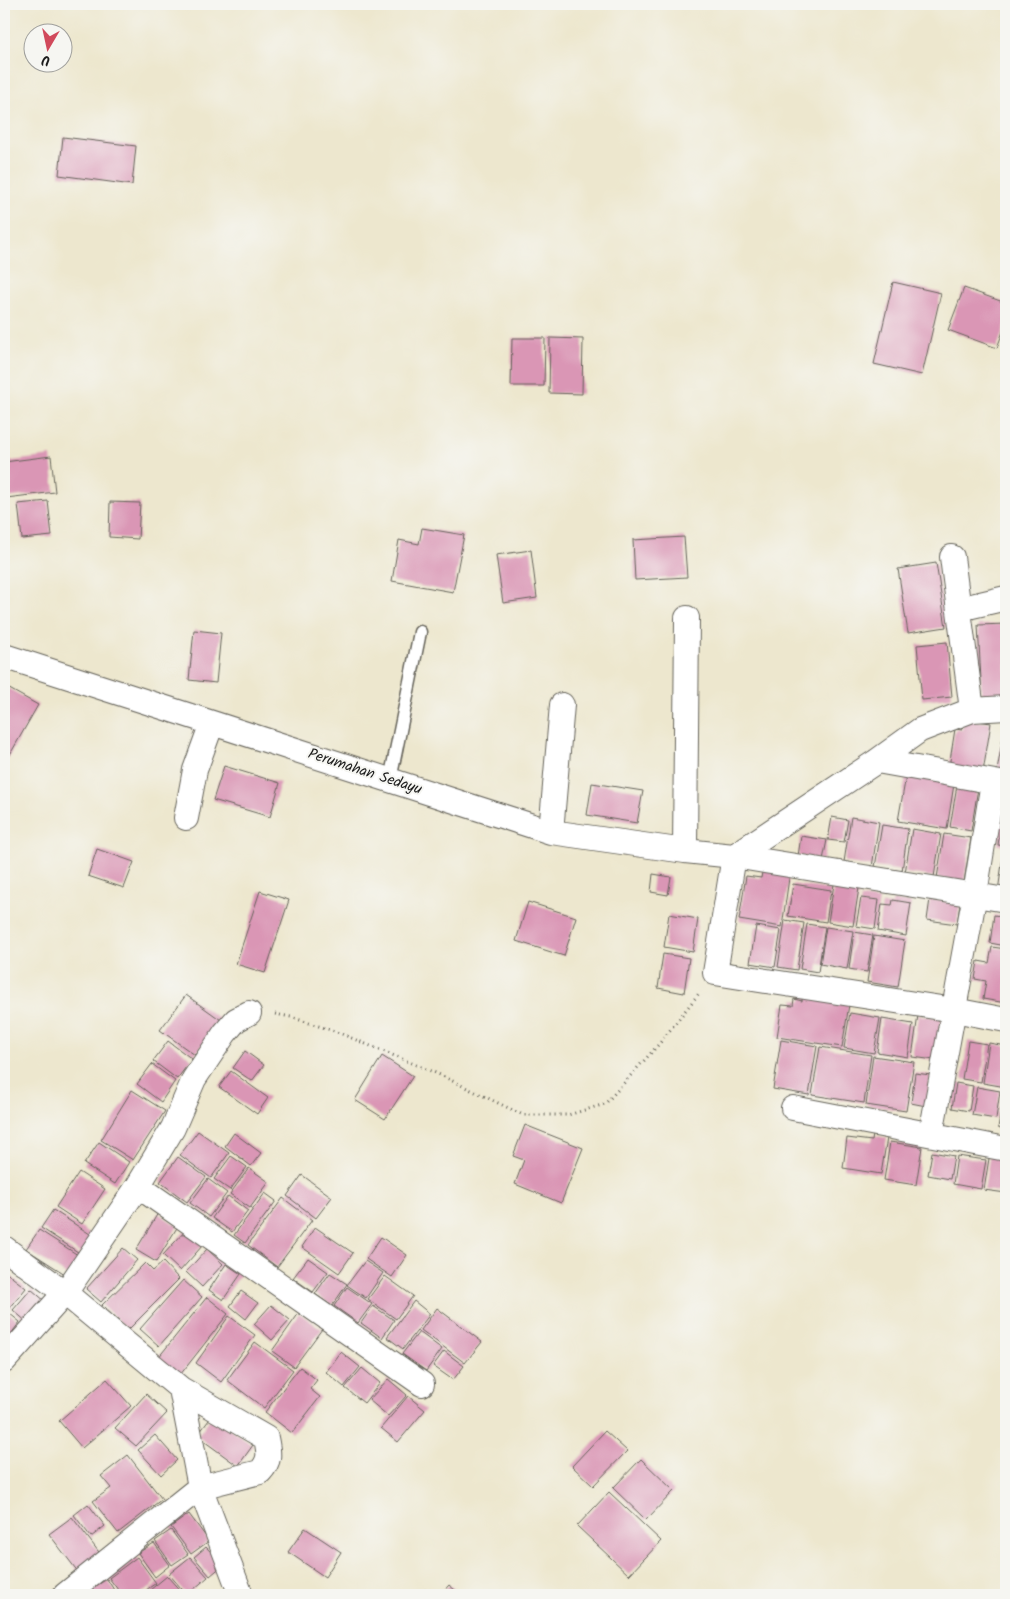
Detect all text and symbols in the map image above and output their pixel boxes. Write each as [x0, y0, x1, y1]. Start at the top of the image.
north arrow [22, 22, 72, 72]
text: U [40, 48, 52, 71]
street label: Perumahan Sedayu [305, 742, 425, 802]

